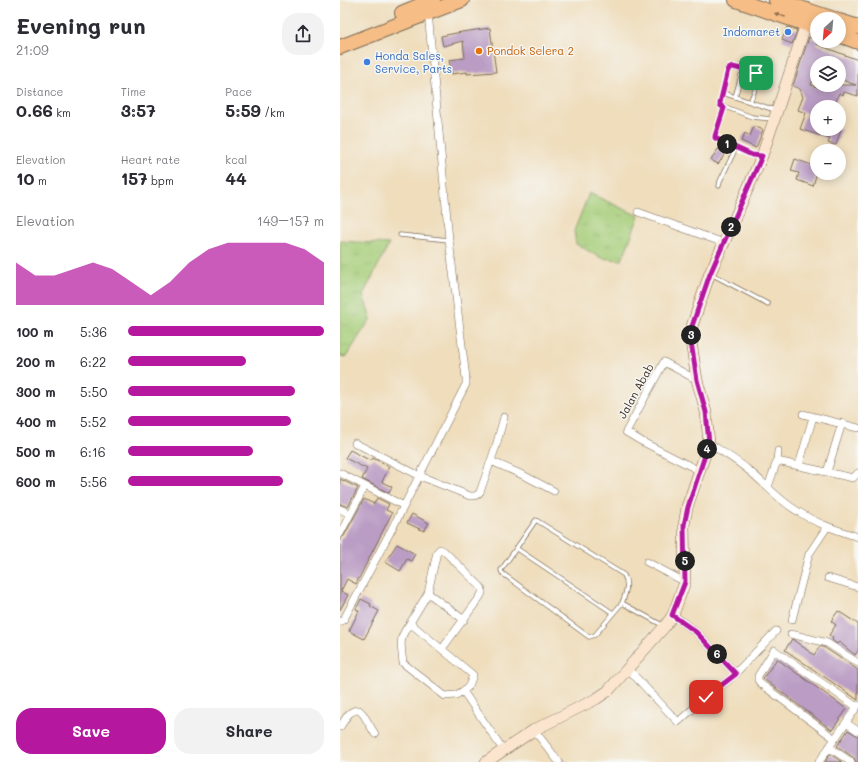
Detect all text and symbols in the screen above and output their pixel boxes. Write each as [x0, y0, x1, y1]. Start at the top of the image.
text: Evening run [16, 11, 146, 40]
one-way arrow [774, 12, 786, 18]
north arrow [810, 12, 846, 48]
map controls [810, 12, 846, 180]
button: share [282, 13, 324, 55]
place label: Indomaret [723, 24, 780, 39]
marker: Indomaret [783, 27, 793, 37]
text: 21:09 [16, 41, 49, 58]
place label: Pondok Selera 2 [487, 43, 574, 58]
marker: Pondok Selera 2 [474, 46, 484, 56]
place label: Honda Sales, Service, Parts [375, 48, 452, 76]
pin [739, 56, 773, 90]
button: layers [810, 56, 846, 92]
marker: Honda Sales, Service, Parts [362, 57, 372, 67]
icon: arrive [745, 62, 767, 84]
text: Distance [16, 84, 63, 99]
text: Time [121, 84, 146, 99]
text: Pace [225, 84, 252, 99]
text: 0.66 [16, 99, 53, 121]
text: 3:57 [121, 99, 156, 121]
text: 5:59 [225, 99, 261, 121]
button: + [810, 100, 846, 136]
text: km [53, 105, 71, 120]
text: /km [261, 105, 285, 120]
pin: 1 [717, 134, 737, 154]
text: 1 [725, 136, 729, 151]
button: − [810, 144, 846, 180]
text: Elevation [16, 152, 65, 167]
text: Heart rate [121, 152, 180, 167]
text: kcal [225, 152, 247, 167]
text: 10 [16, 167, 34, 189]
text: 157 [121, 167, 148, 189]
text: 44 [225, 167, 247, 189]
text: m [34, 173, 47, 188]
text: bpm [148, 173, 174, 188]
text: Elevation [16, 212, 74, 229]
text: 149–157 m [257, 212, 324, 229]
pin: 2 [721, 217, 741, 237]
text: 2 [728, 219, 734, 234]
text: 100 m [16, 323, 53, 340]
text: 5:36 [80, 323, 107, 340]
pin: 3 [681, 325, 701, 345]
text: 3 [688, 327, 694, 342]
text: 200 m [16, 353, 55, 370]
text: 6:22 [80, 353, 106, 370]
street label: Jalan Abab [614, 361, 657, 421]
text: 300 m [16, 383, 56, 400]
text: 5:50 [80, 383, 107, 400]
text: 400 m [16, 413, 56, 430]
text: 5:52 [80, 413, 106, 430]
pin: 4 [697, 439, 717, 459]
text: 4 [704, 441, 710, 456]
text: 500 m [16, 443, 55, 460]
text: 6:16 [80, 443, 106, 460]
text: 600 m [16, 473, 56, 490]
text: 5:56 [80, 473, 107, 490]
pin: 5 [675, 551, 695, 571]
text: 5 [682, 553, 688, 568]
pin: 6 [707, 644, 727, 664]
text: 6 [714, 646, 720, 661]
pin [689, 680, 723, 714]
icon: check [695, 686, 717, 708]
button: Save [16, 708, 166, 754]
button: Share [174, 708, 324, 754]

